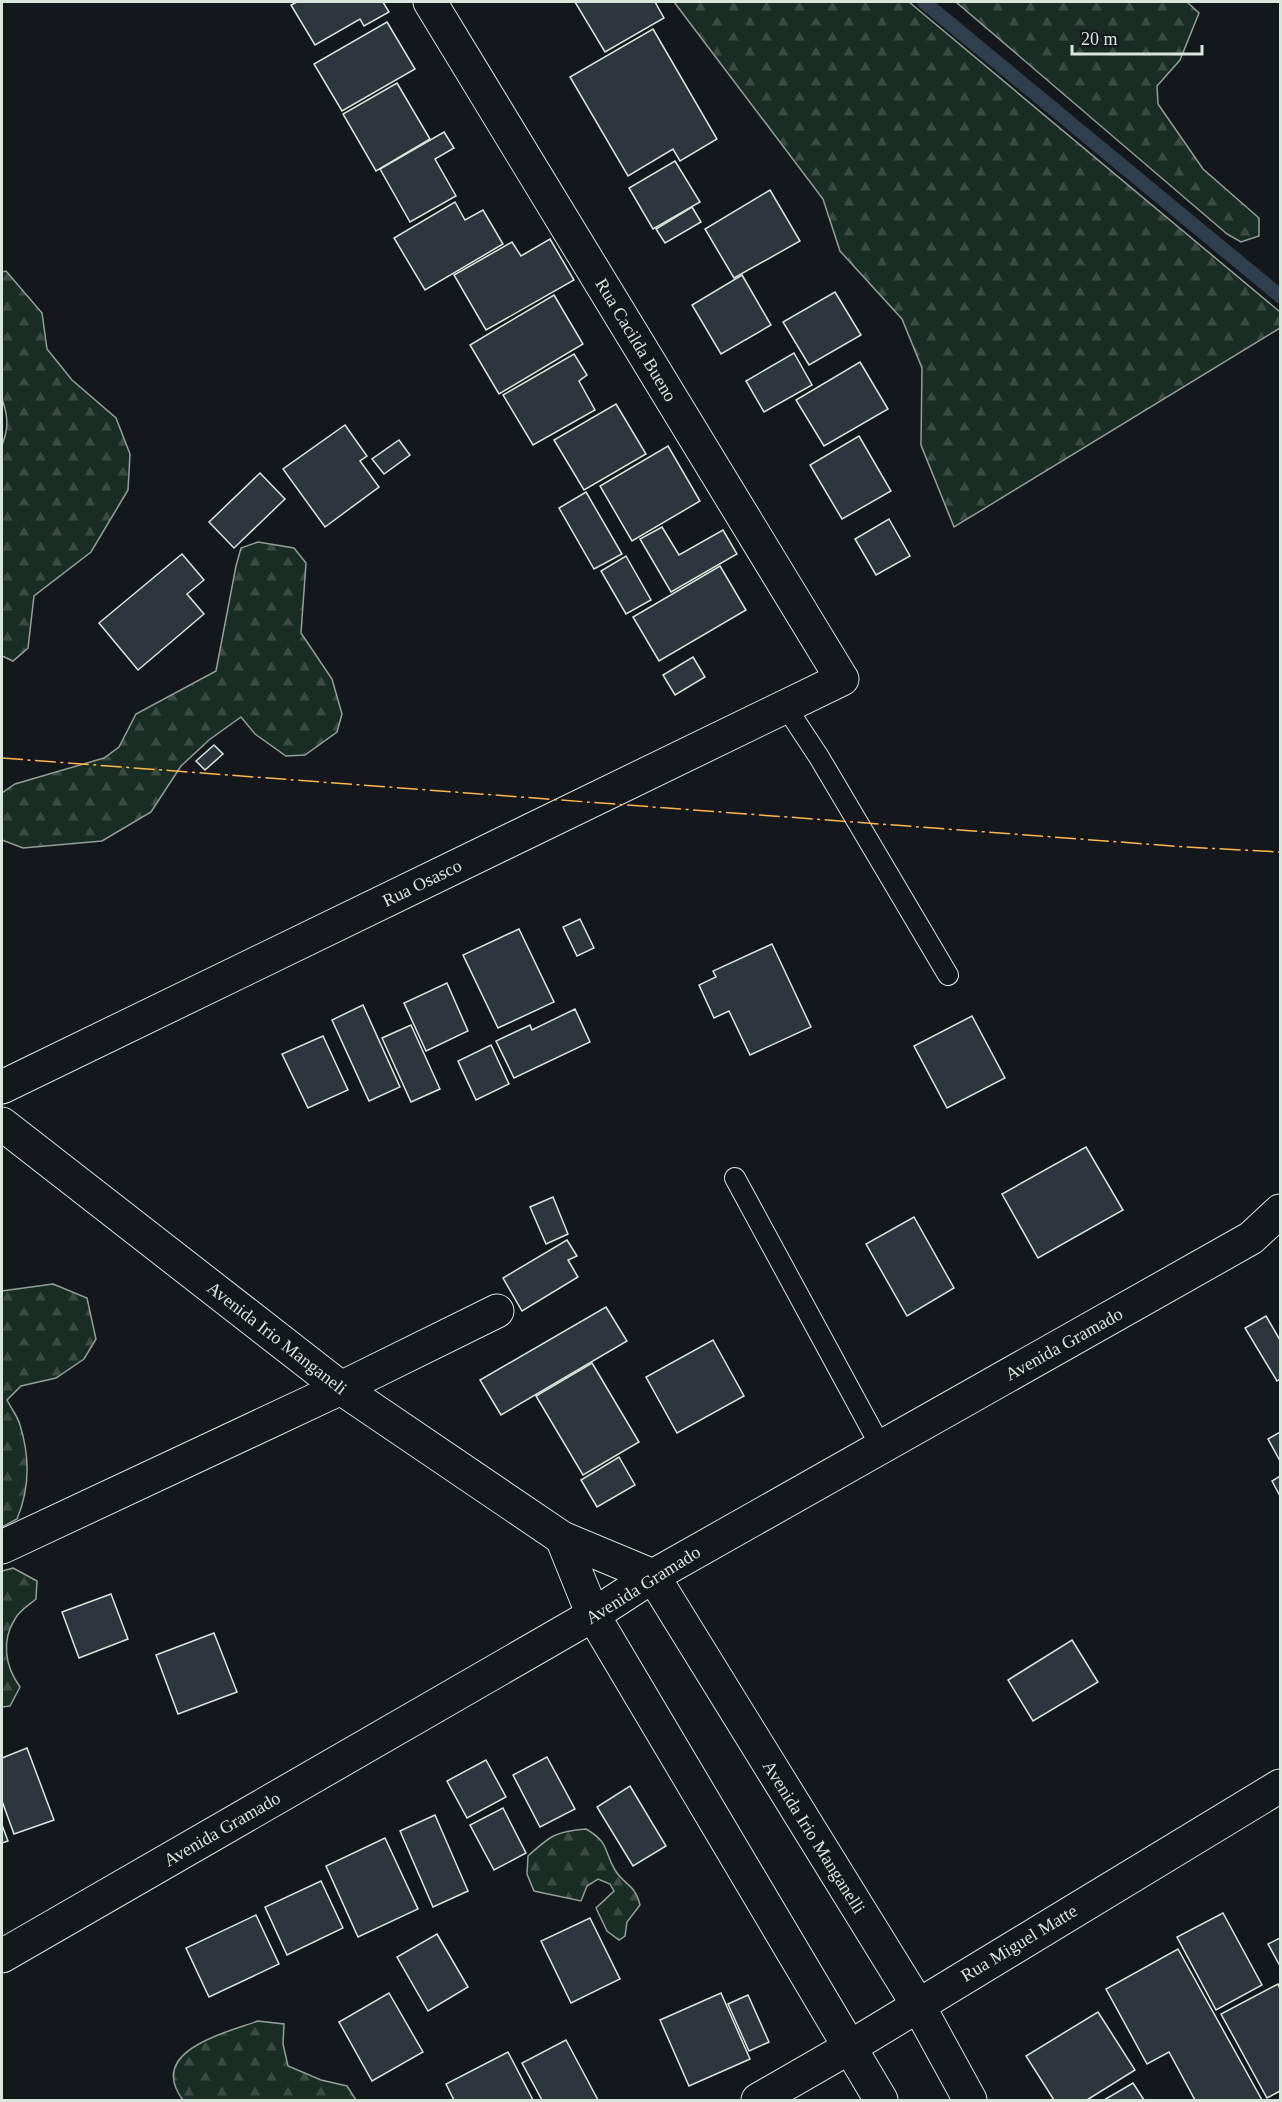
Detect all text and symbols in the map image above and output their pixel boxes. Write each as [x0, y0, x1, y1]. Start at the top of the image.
scale bar [1072, 18, 1202, 56]
text: 20 m [1081, 29, 1118, 49]
street label: Rua Cacilda Bueno [591, 275, 681, 405]
street label: Rua Osasco [379, 855, 465, 911]
street label: Avenida Irio Manganeli [203, 1277, 351, 1399]
street label: Avenida Gramado [1002, 1303, 1126, 1385]
street label: Avenida Gramado [582, 1542, 704, 1628]
street label: Avenida Irio Manganelli [759, 1757, 869, 1917]
street label: Avenida Gramado [160, 1788, 284, 1870]
street label: Rua Miguel Matte [957, 1900, 1081, 1986]

